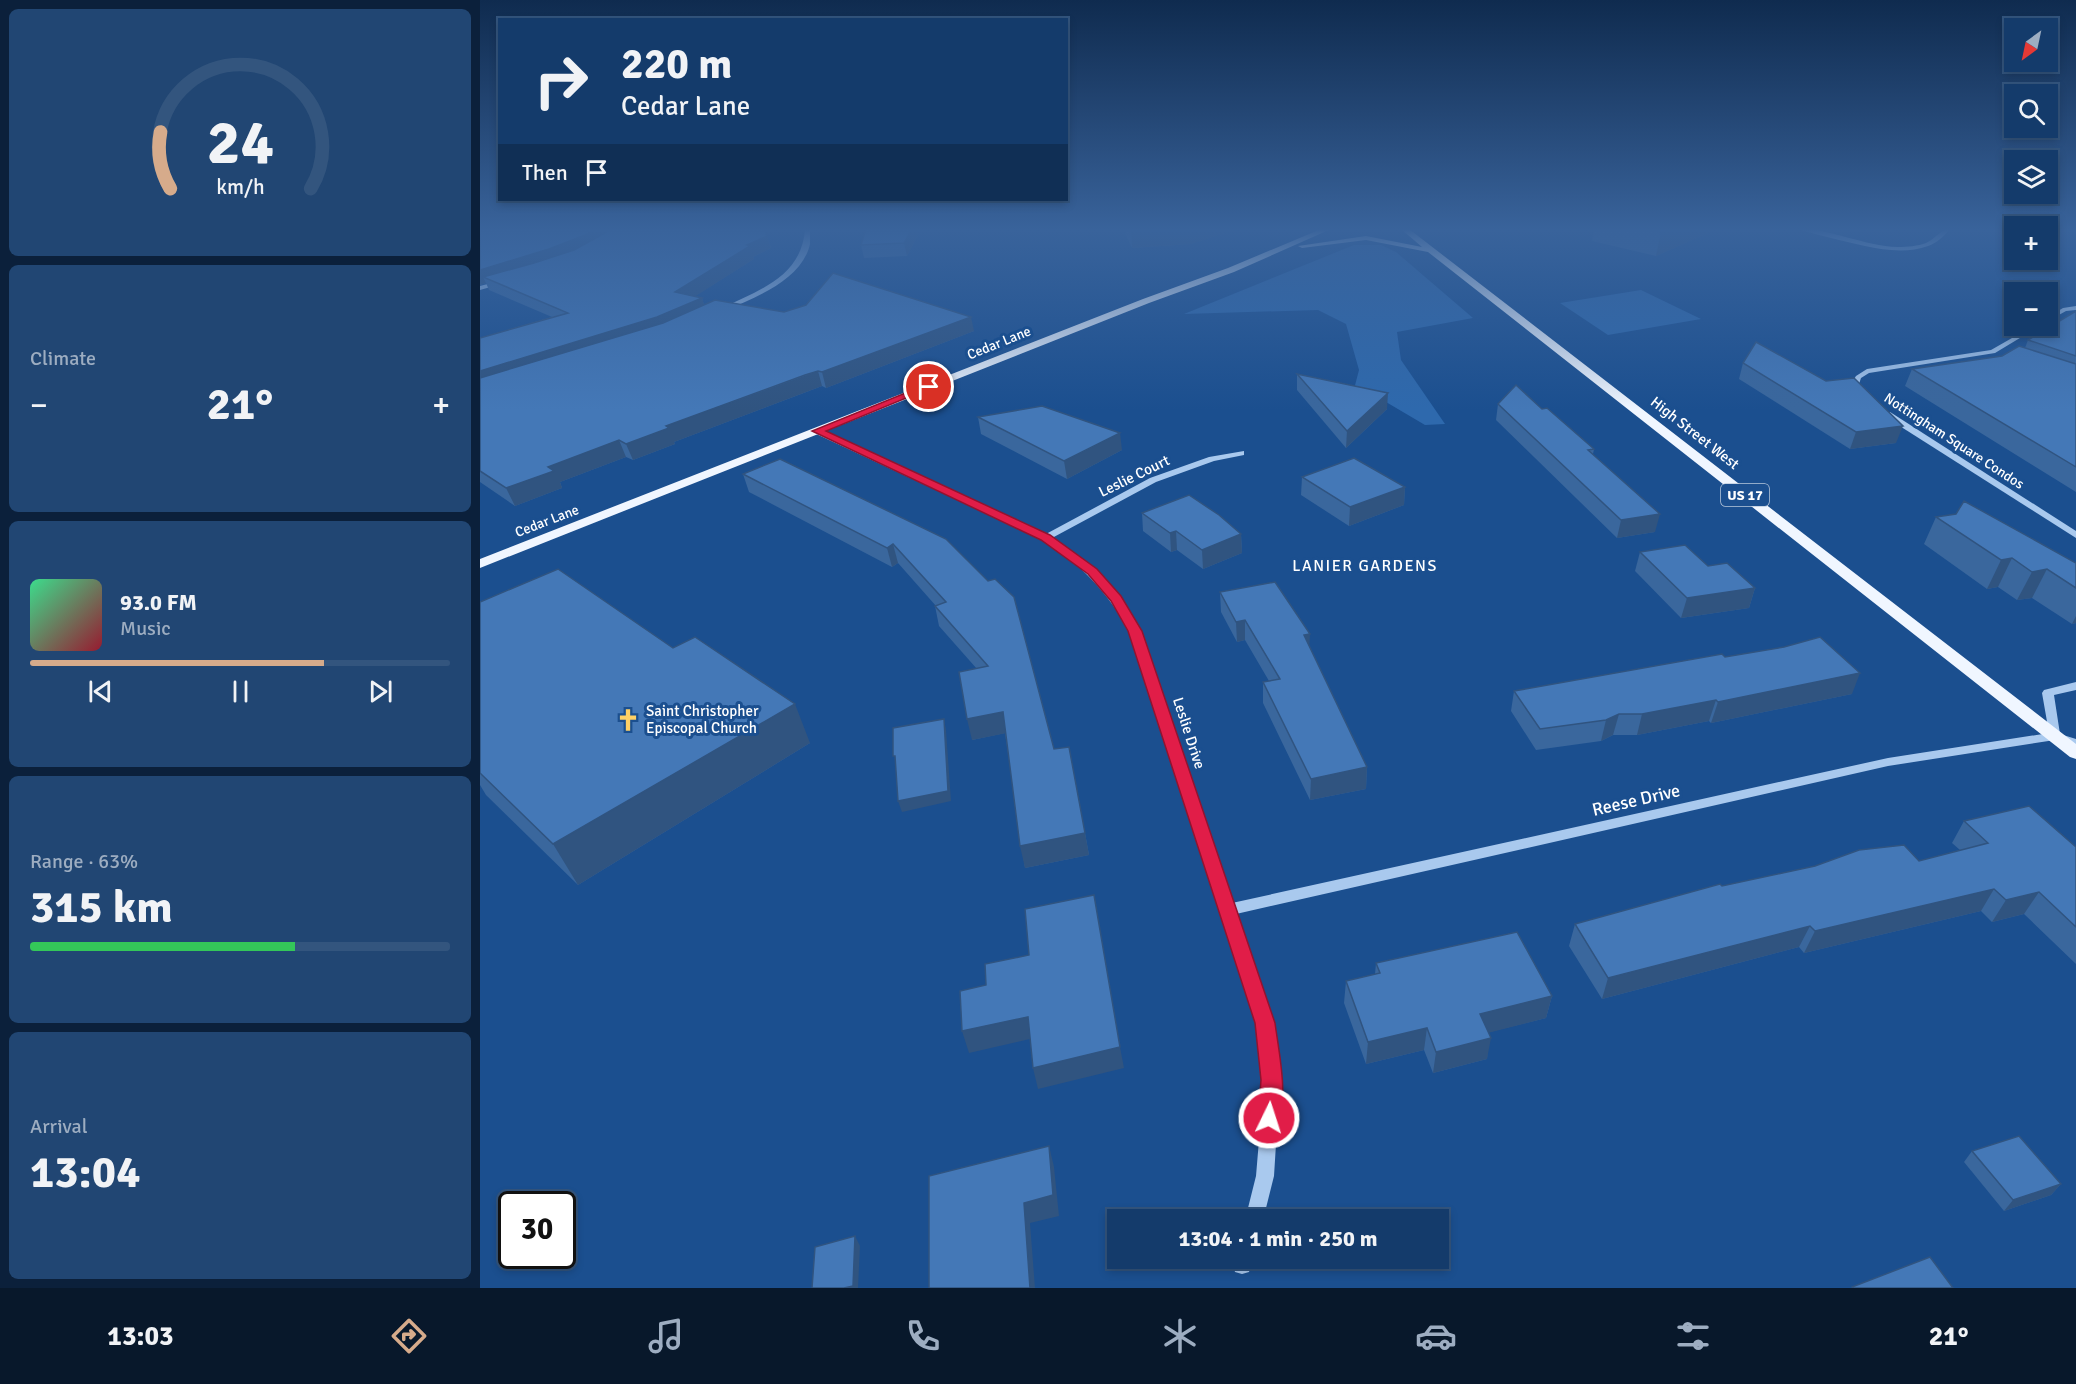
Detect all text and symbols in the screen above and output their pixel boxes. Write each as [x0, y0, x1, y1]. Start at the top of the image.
north arrow [2004, 18, 2058, 72]
map controls [2004, 18, 2058, 336]
text: 220 m [621, 39, 732, 90]
icon: right [522, 42, 600, 120]
button: search [2004, 84, 2058, 138]
text: Cedar Lane [621, 90, 750, 123]
text: 24 [206, 105, 274, 182]
button: layers [2004, 150, 2058, 204]
icon: arrive [580, 156, 613, 189]
text: Then [522, 159, 568, 186]
text: km/h [216, 175, 264, 201]
button: + [2004, 216, 2058, 270]
button: − [2004, 282, 2058, 336]
street label: Cedar Lane [965, 323, 1033, 363]
text: Climate [30, 346, 96, 371]
pin [903, 361, 954, 412]
icon: arrive [912, 370, 945, 403]
text: 21° [207, 377, 273, 432]
text: − [30, 385, 48, 426]
text: + [432, 385, 450, 426]
street label: Nottingham Square Condos [1881, 389, 2027, 493]
street label: High Street West [1647, 393, 1743, 473]
street label: Leslie Court [1096, 451, 1172, 501]
road number: US 17 [1721, 484, 1769, 506]
street label: Cedar Lane [513, 501, 581, 541]
district label: LANIER GARDENS [1292, 556, 1438, 576]
text: 93.0 FM [120, 589, 197, 616]
text: Music [120, 616, 171, 641]
icon: previous [84, 675, 117, 708]
icon: pause [224, 675, 257, 708]
icon: next [364, 675, 397, 708]
street label: Leslie Drive [1169, 695, 1209, 771]
place label: Saint Christopher Episcopal Church [646, 702, 759, 737]
church icon: Saint Christopher Episcopal Church [615, 707, 641, 733]
street label: Reese Drive [1590, 779, 1682, 821]
text: Range · 63% [30, 849, 138, 874]
text: 315 km [30, 880, 173, 935]
position arrow [1237, 1086, 1301, 1150]
text: Arrival [30, 1114, 88, 1139]
text: 13:04 [30, 1145, 140, 1200]
speed limit sign: 30 [498, 1191, 576, 1269]
text: 13:04 · 1 min · 250 m [1178, 1225, 1378, 1252]
icon: directions [388, 1315, 430, 1357]
icon: music [645, 1315, 687, 1357]
icon: phone [902, 1315, 944, 1357]
icon: climate [1159, 1315, 1201, 1357]
icon: car [1415, 1315, 1457, 1357]
icon: filters [1672, 1315, 1714, 1357]
text: 13:03 [107, 1320, 174, 1353]
text: 21° [1929, 1320, 1969, 1353]

